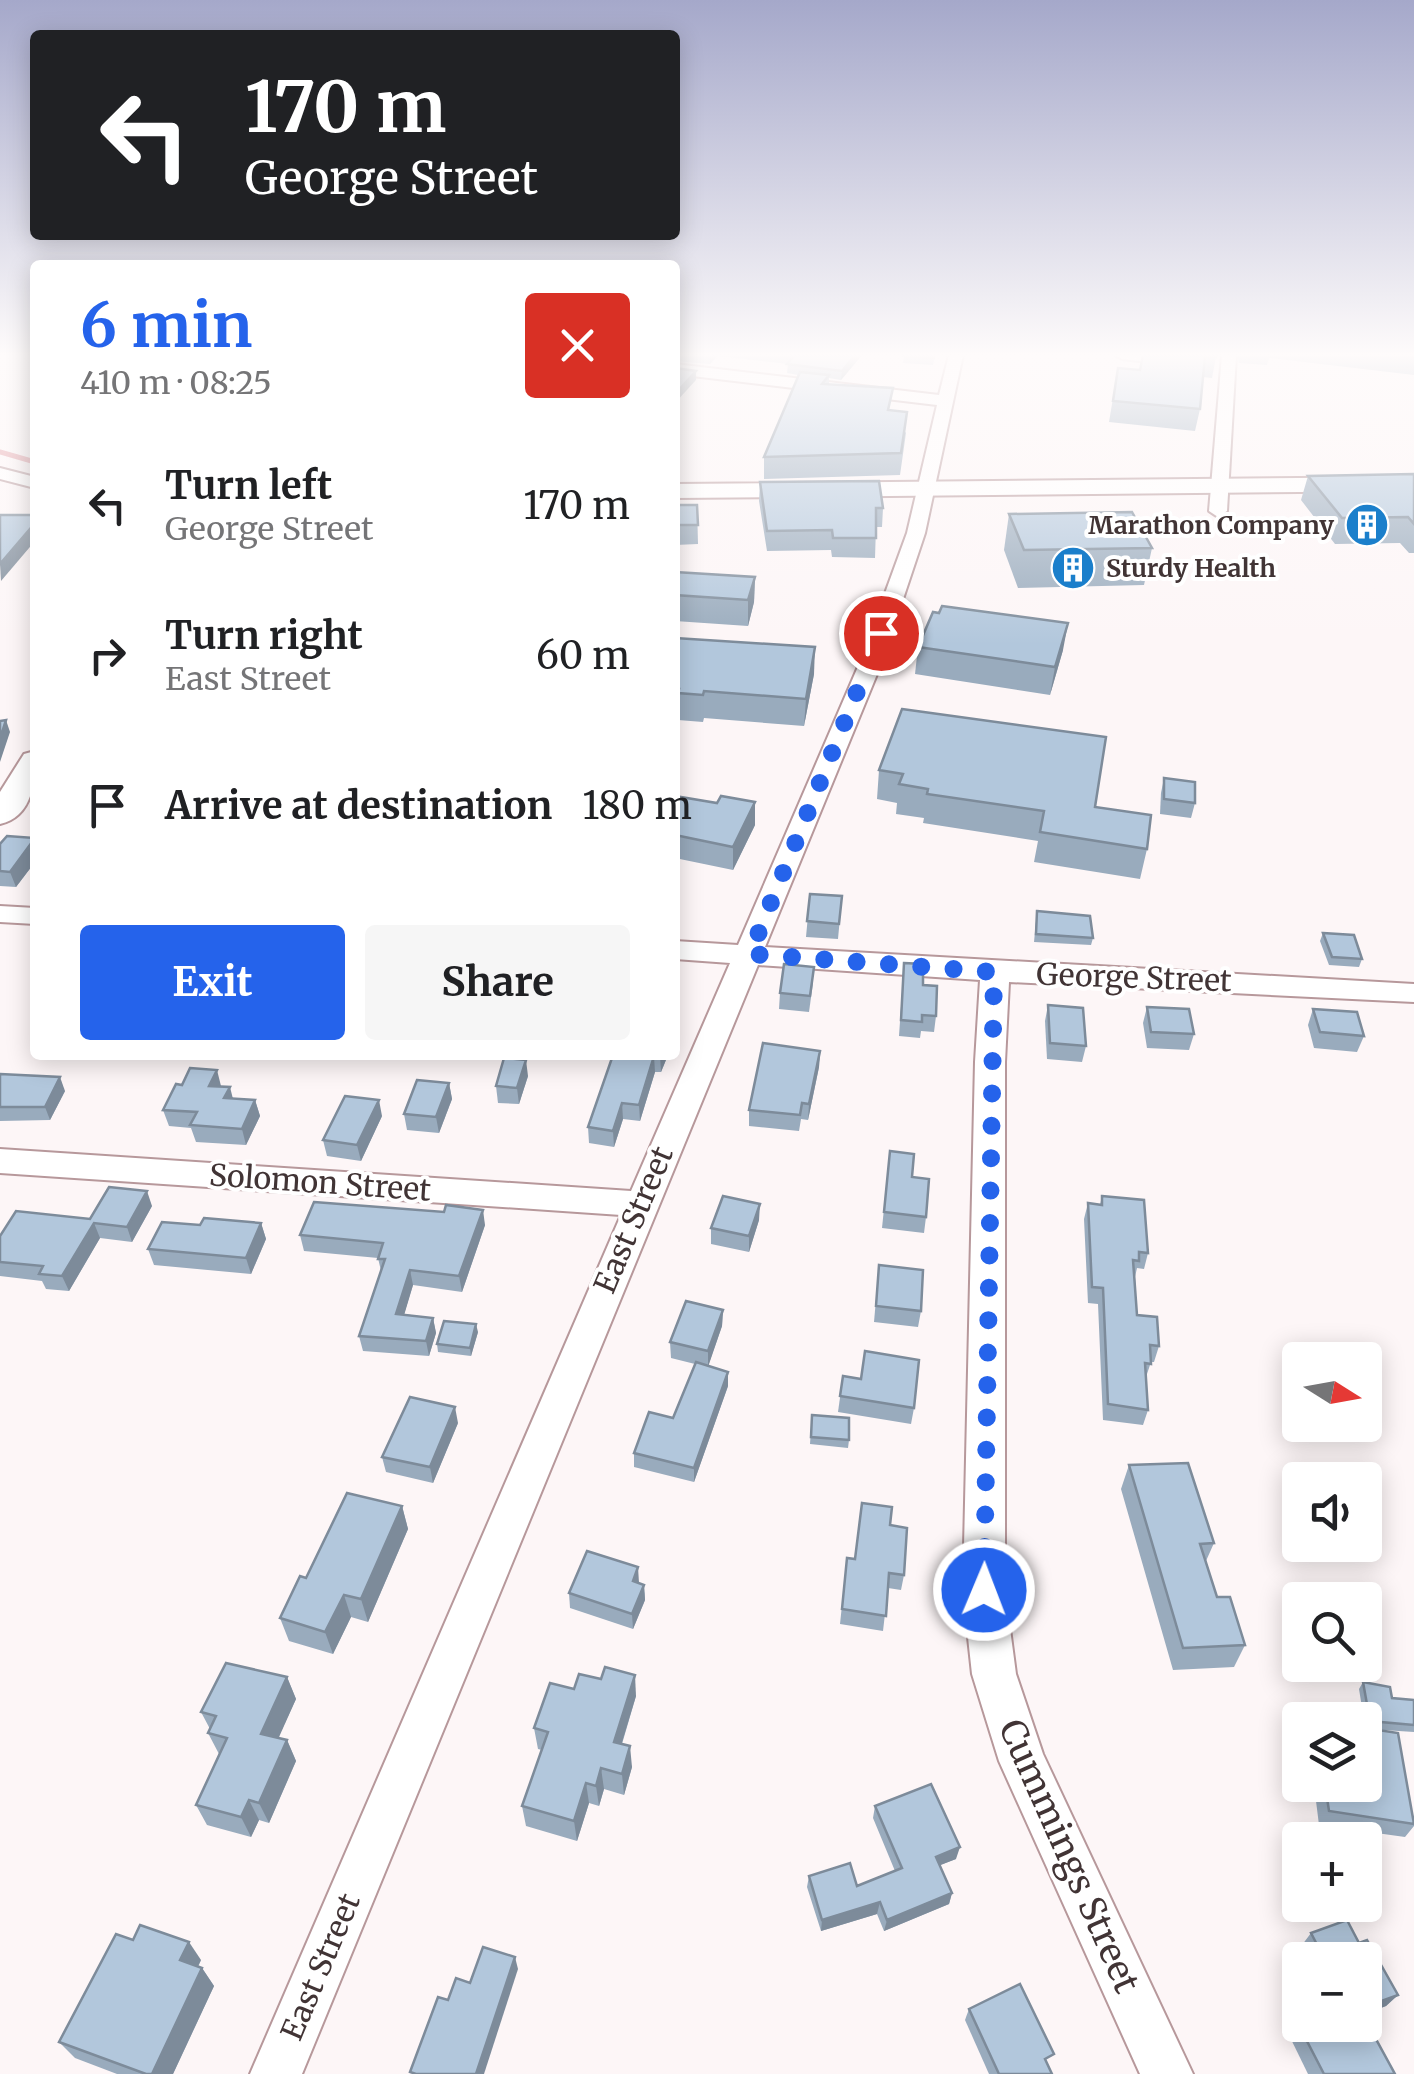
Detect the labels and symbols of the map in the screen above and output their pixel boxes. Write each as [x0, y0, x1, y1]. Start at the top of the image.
building icon: Marathon Company [1344, 502, 1390, 548]
place label: Marathon Company [1088, 509, 1334, 541]
building icon: Sturdy Health [1050, 545, 1096, 591]
place label: Sturdy Health [1106, 552, 1276, 584]
pin [839, 591, 924, 676]
street label: George Street [1036, 955, 1233, 999]
street label: East Street [585, 1140, 681, 1299]
street label: Solomon Street [208, 1155, 433, 1209]
north arrow [1282, 1342, 1382, 1442]
position arrow [932, 1538, 1036, 1642]
street label: Cummings Street [989, 1713, 1149, 2000]
street label: East Street [272, 1887, 368, 2046]

